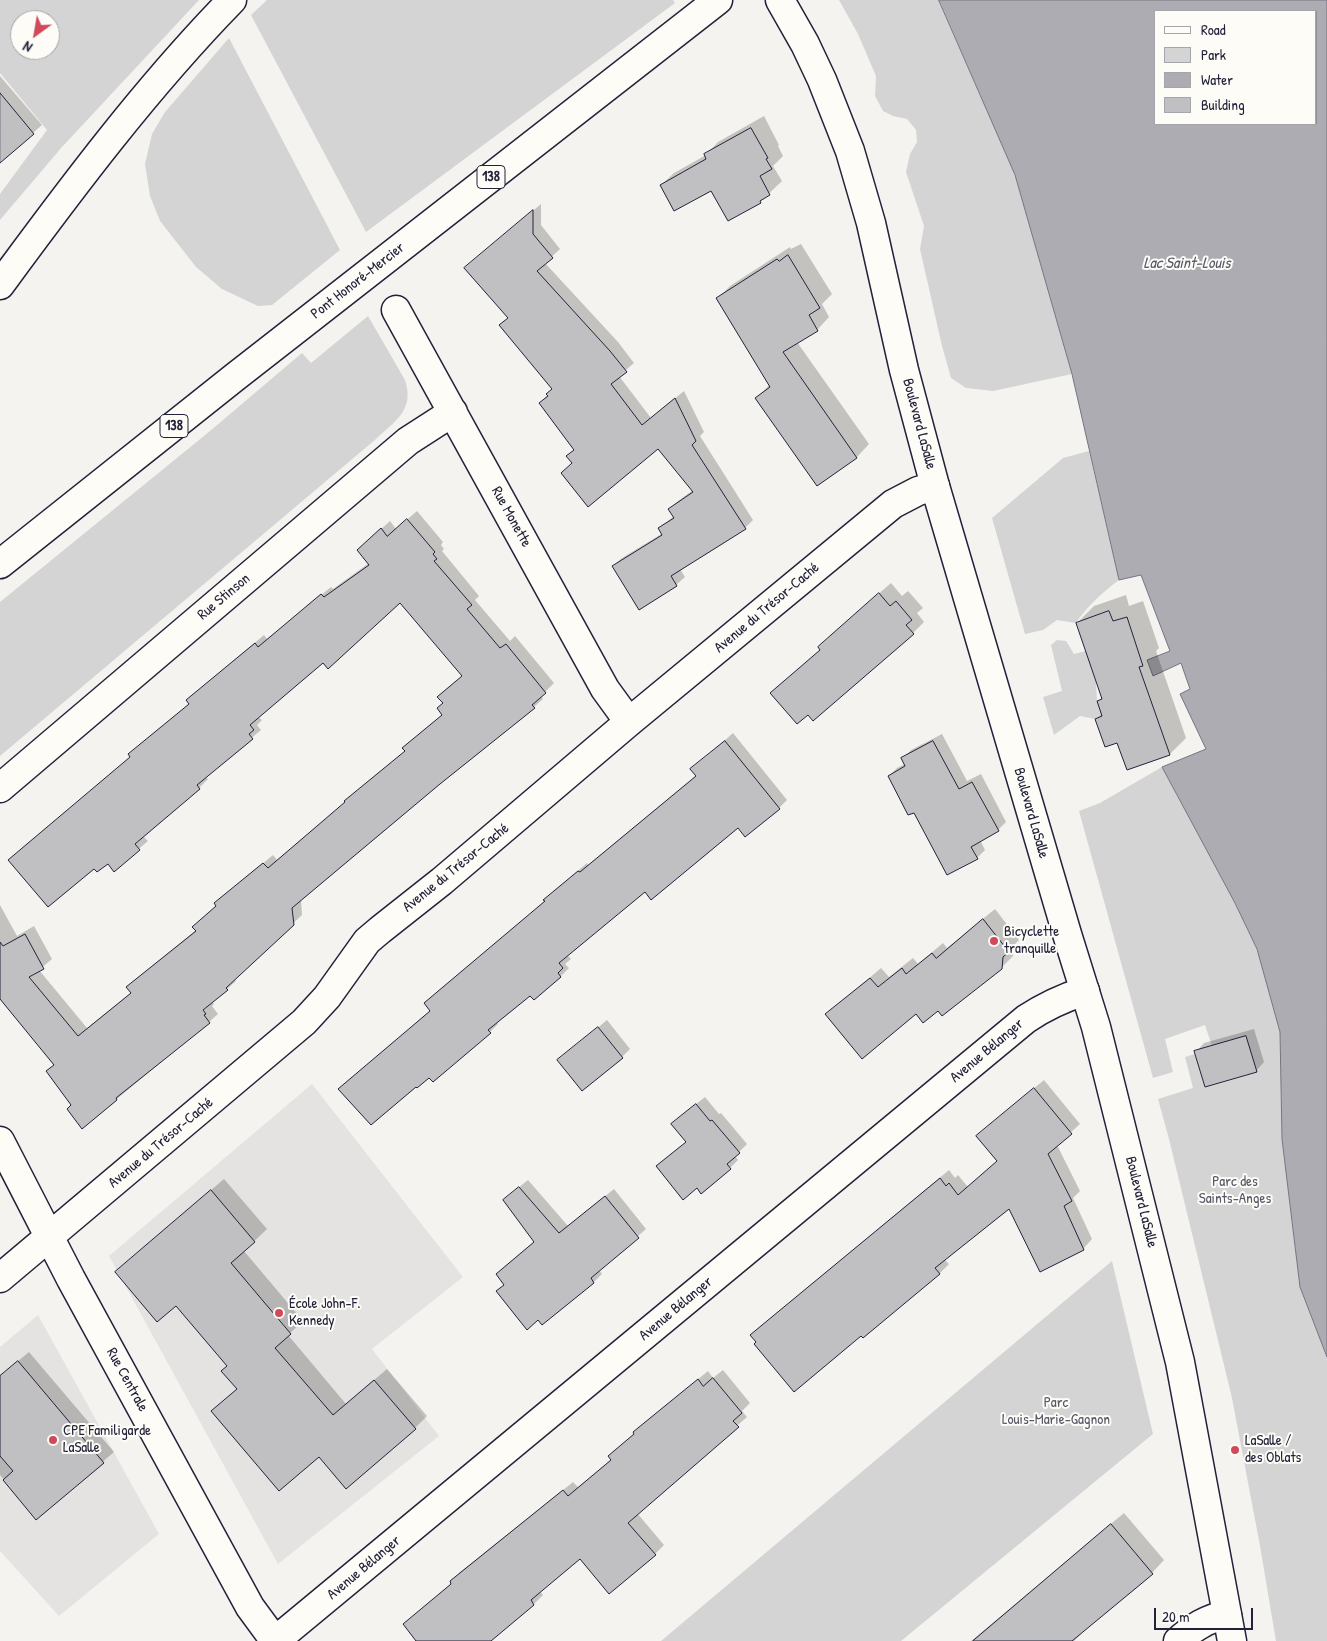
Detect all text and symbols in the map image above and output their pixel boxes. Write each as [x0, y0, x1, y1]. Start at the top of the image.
north arrow [10, 10, 60, 60]
legend [1154, 10, 1317, 125]
text: Road [1201, 19, 1226, 40]
text: N [19, 37, 36, 57]
text: Park [1201, 44, 1226, 65]
text: Water [1201, 69, 1233, 90]
text: Building [1201, 94, 1245, 115]
road number: 138 [477, 166, 505, 188]
street label: Pont Honoré-Mercier [308, 239, 408, 323]
water label: Lac Saint-Louis [1143, 254, 1231, 274]
street label: Boulevard LaSalle [898, 377, 940, 471]
road number: 138 [160, 414, 188, 438]
street label: Rue Monette [487, 484, 535, 550]
street label: Avenue du Trésor-Caché [711, 559, 823, 657]
street label: Rue Stinson [194, 570, 254, 624]
street label: Boulevard LaSalle [1010, 766, 1052, 860]
street label: Avenue du Trésor-Caché [399, 820, 513, 916]
place label: Bicyclette tranquille [1004, 923, 1059, 958]
marker: Bicyclette tranquille [988, 935, 1000, 947]
street label: Avenue Bélanger [947, 1015, 1027, 1087]
street label: Avenue du Trésor-Caché [105, 1094, 217, 1192]
street label: Boulevard LaSalle [1121, 1155, 1161, 1249]
park label: Parc des Saints-Anges [1199, 1173, 1271, 1208]
street label: Avenue Bélanger [636, 1273, 716, 1345]
place label: École John-F. Kennedy [289, 1295, 360, 1330]
marker: École John-F. Kennedy [273, 1307, 285, 1319]
street label: Rue Centrale [102, 1345, 152, 1415]
park label: Parc Louis-Marie-Gagnon [1002, 1394, 1110, 1429]
place label: CPE Familigarde LaSalle [63, 1422, 151, 1457]
place label: LaSalle / des Oblats [1245, 1432, 1301, 1467]
marker: CPE Familigarde LaSalle [47, 1434, 59, 1446]
marker: LaSalle / des Oblats [1229, 1444, 1241, 1456]
street label: Avenue Bélanger [324, 1532, 404, 1604]
scale bar [1157, 1598, 1256, 1630]
text: 20 m [1162, 1606, 1189, 1627]

